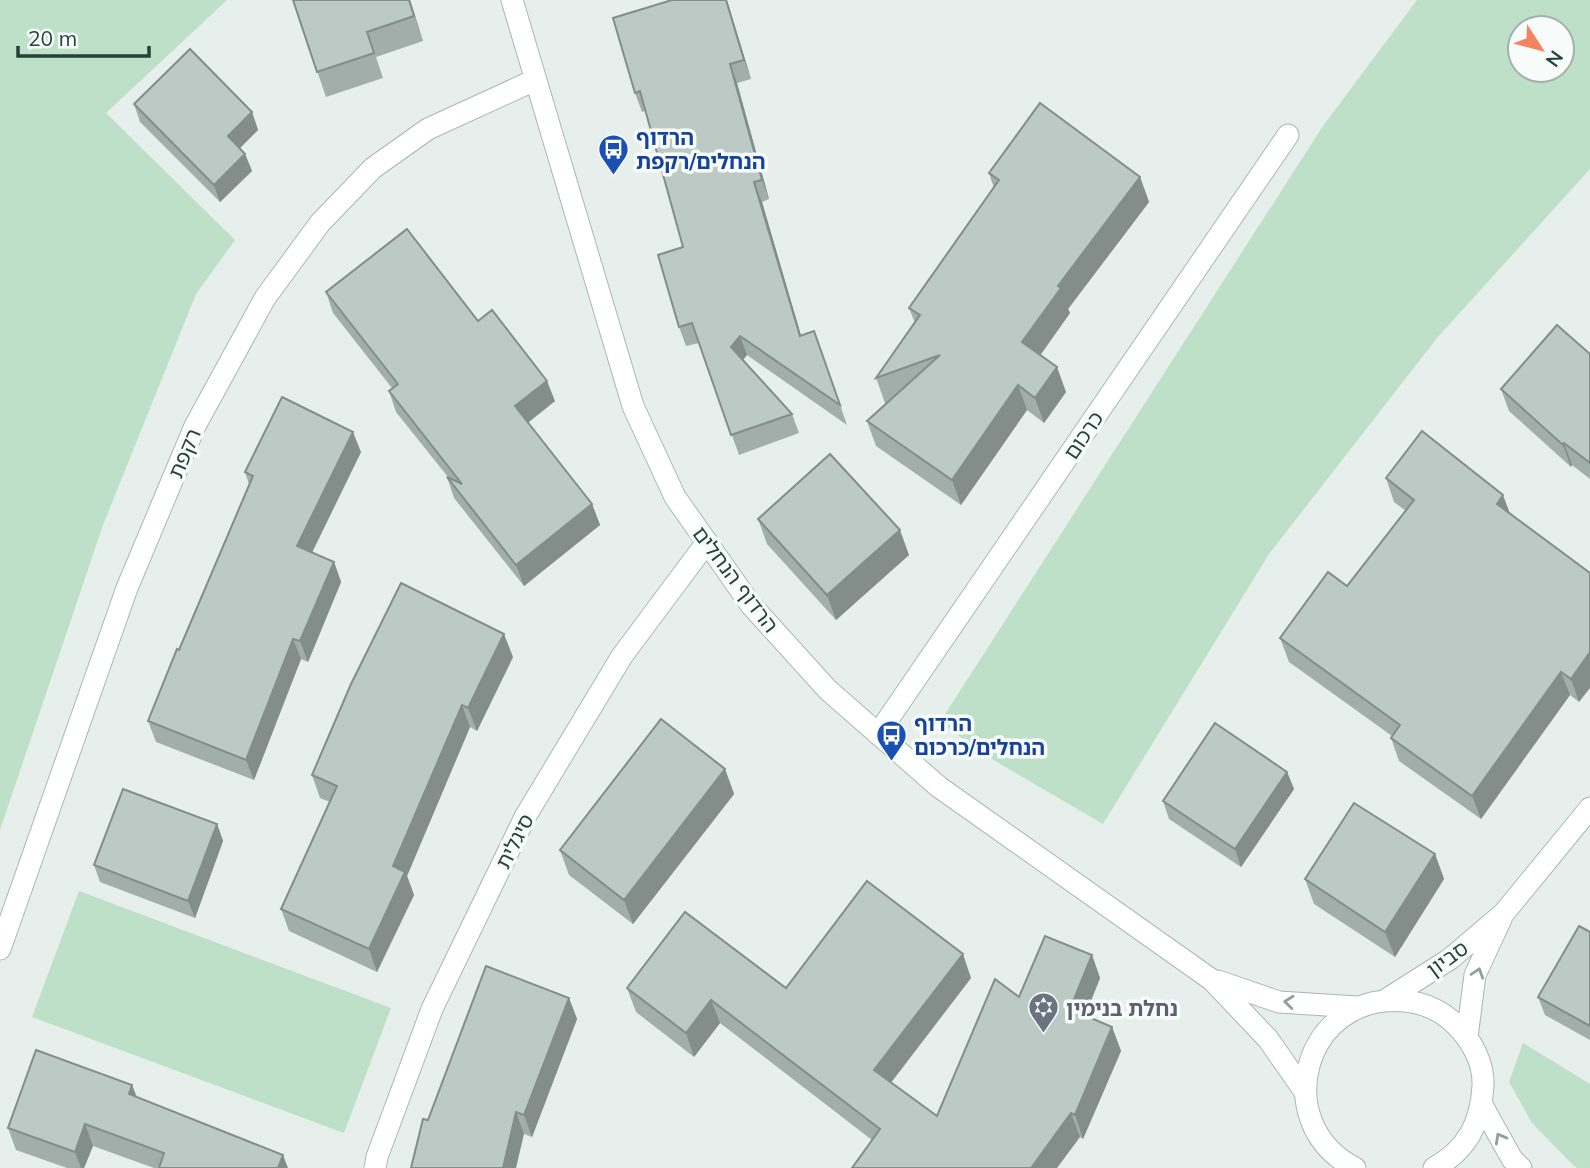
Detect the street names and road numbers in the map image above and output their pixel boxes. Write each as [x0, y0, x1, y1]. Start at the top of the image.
street label: כרכום [1057, 406, 1109, 464]
street label: רקפת [162, 424, 206, 482]
street label: הרדוף הנחלים [688, 521, 784, 637]
street label: סיגלית [489, 809, 539, 873]
street label: סביון [1421, 934, 1473, 982]

